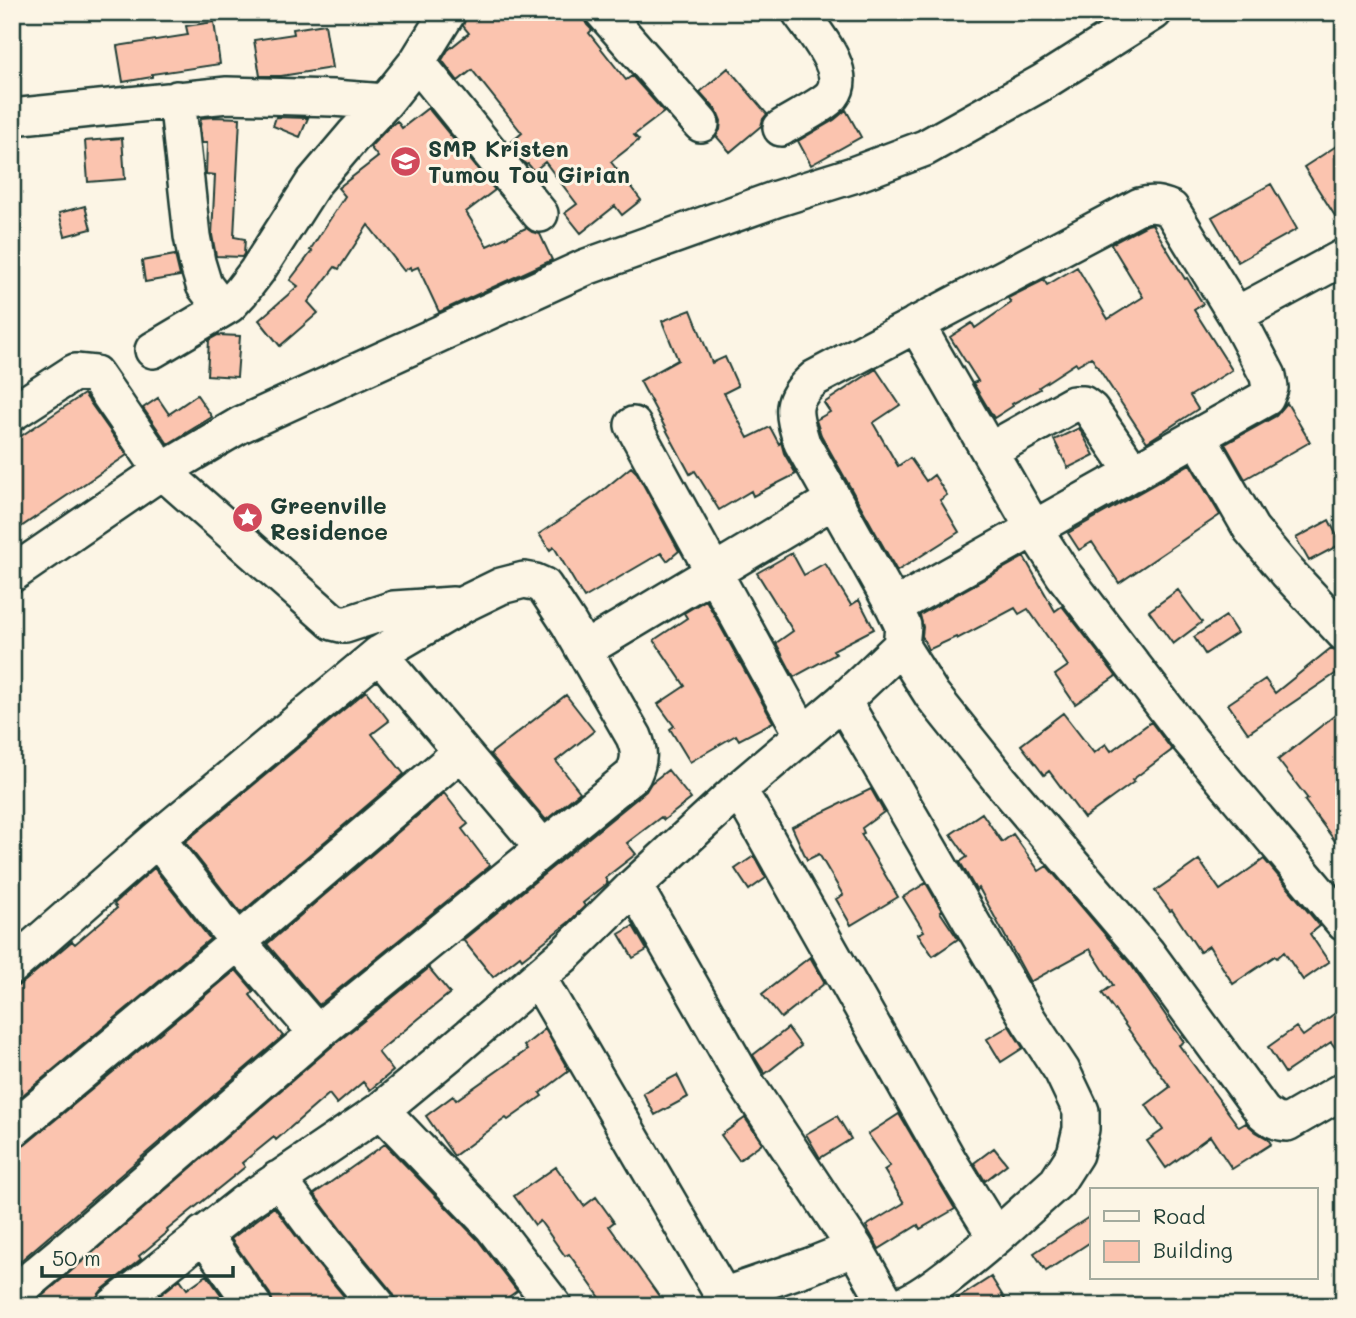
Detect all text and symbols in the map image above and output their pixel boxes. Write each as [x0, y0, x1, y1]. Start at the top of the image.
place label: SMP Kristen Tumou Tou Girian [428, 133, 630, 189]
school or university icon: SMP Kristen Tumou Tou Girian [388, 144, 422, 178]
place label: Greenville Residence [270, 490, 388, 546]
place icon: Greenville Residence [230, 501, 264, 535]
legend [1090, 1188, 1318, 1280]
text: Road [1153, 1202, 1205, 1229]
scale bar [42, 1234, 233, 1278]
text: Building [1153, 1236, 1233, 1263]
text: 50 m [52, 1244, 101, 1271]

